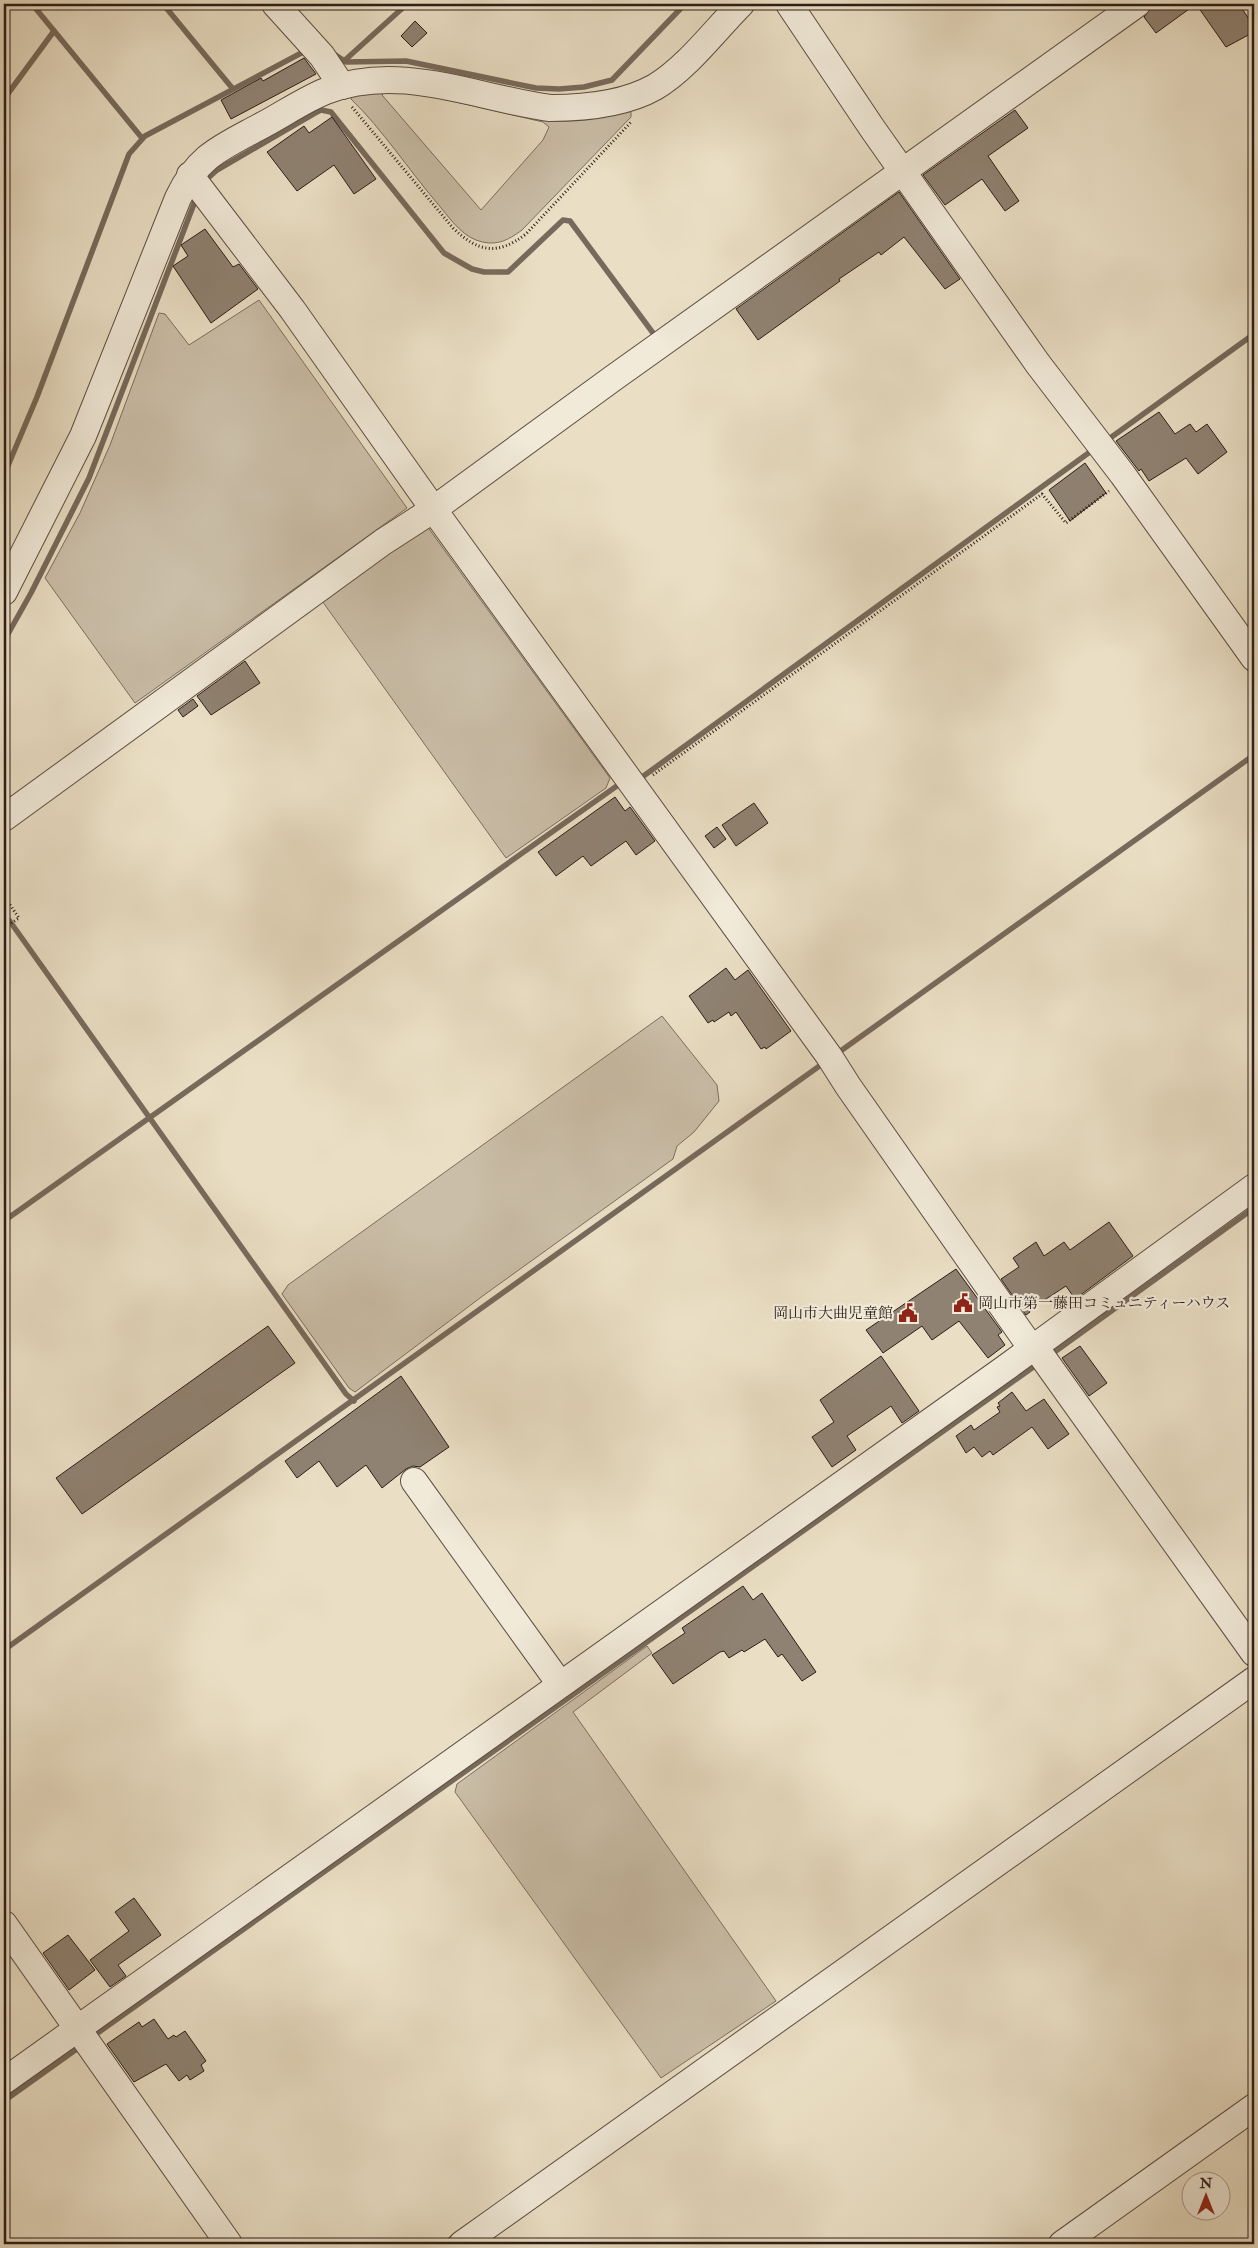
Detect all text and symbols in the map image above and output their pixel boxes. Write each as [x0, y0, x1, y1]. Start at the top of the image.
public building icon: 岡山市第一藤田コミュニティーハウス [952, 1292, 974, 1314]
place label: 岡山市第一藤田コミュニティーハウス [978, 1294, 1230, 1313]
public building icon: 岡山市大曲児童館 [897, 1302, 919, 1324]
place label: 岡山市大曲児童館 [773, 1304, 893, 1323]
north arrow [1180, 2170, 1230, 2220]
text: N [1199, 2175, 1213, 2192]

